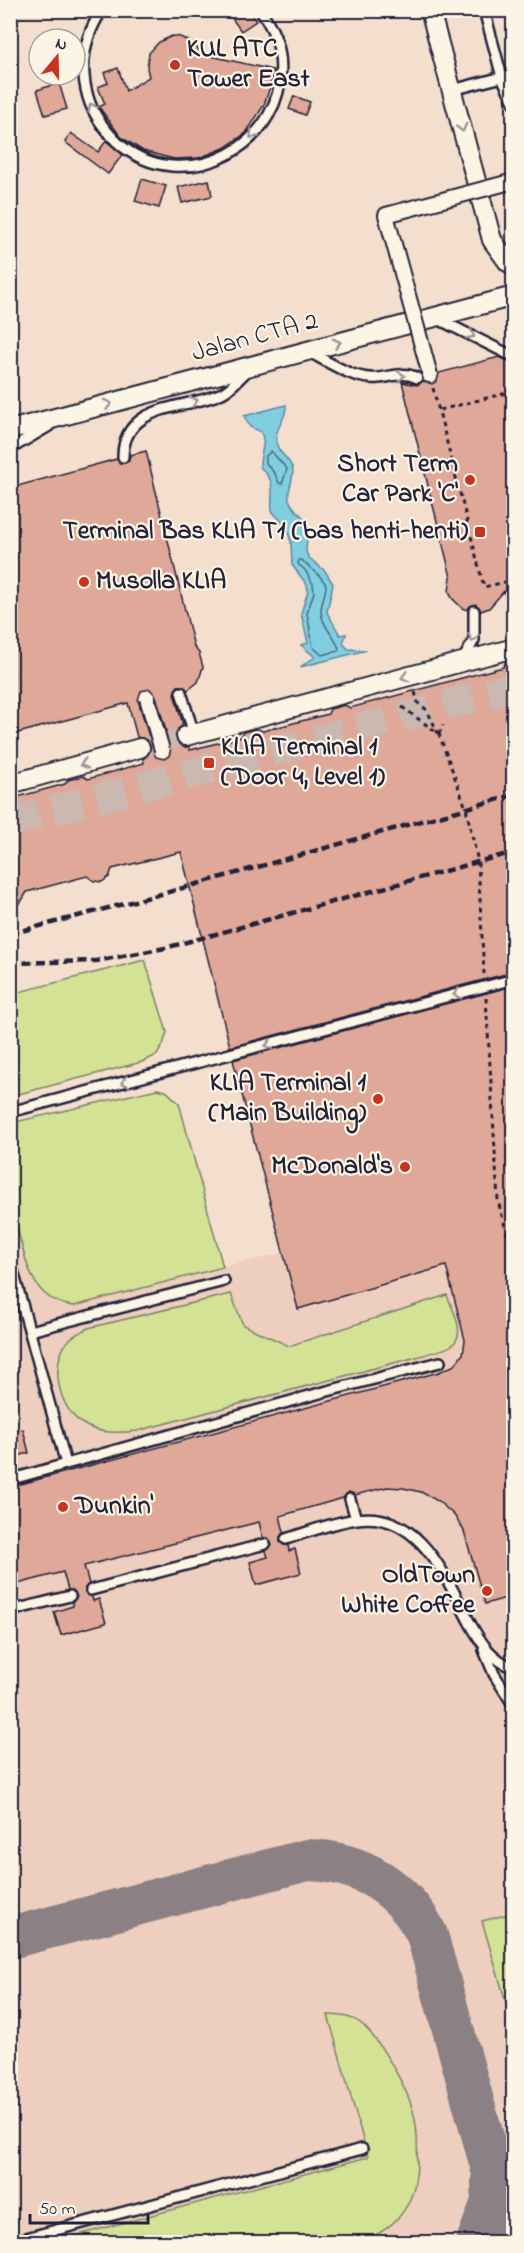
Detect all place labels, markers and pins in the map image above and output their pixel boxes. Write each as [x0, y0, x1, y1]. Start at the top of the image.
place label: KUL ATC Tower East [187, 31, 310, 99]
marker: KUL ATC Tower East [168, 58, 182, 72]
place label: Short Term Car Park 'C' [337, 446, 458, 514]
marker: Short Term Car Park 'C' [463, 473, 477, 487]
place label: Terminal Bas KLIA T1 (bas henti-henti) [63, 513, 468, 551]
marker: Terminal Bas KLIA T1 (bas henti-henti) [473, 525, 487, 539]
place label: Musolla KLIA [96, 563, 226, 601]
marker: Musolla KLIA [77, 575, 91, 589]
place label: KLIA Terminal 1 (Door 4, Level 1) [221, 729, 385, 797]
marker: KLIA Terminal 1 (Door 4, Level 1) [202, 756, 216, 770]
place label: KLIA Terminal 1 (Main Building) [208, 1065, 367, 1134]
marker: KLIA Terminal 1 (Main Building) [371, 1092, 385, 1106]
place label: McDonald's [271, 1148, 393, 1186]
marker: McDonald's [398, 1160, 412, 1174]
place label: Dunkin' [74, 1488, 154, 1526]
marker: Dunkin' [56, 1500, 70, 1514]
place label: OldTown White Coffee [341, 1557, 476, 1625]
marker: OldTown White Coffee [480, 1584, 494, 1598]

